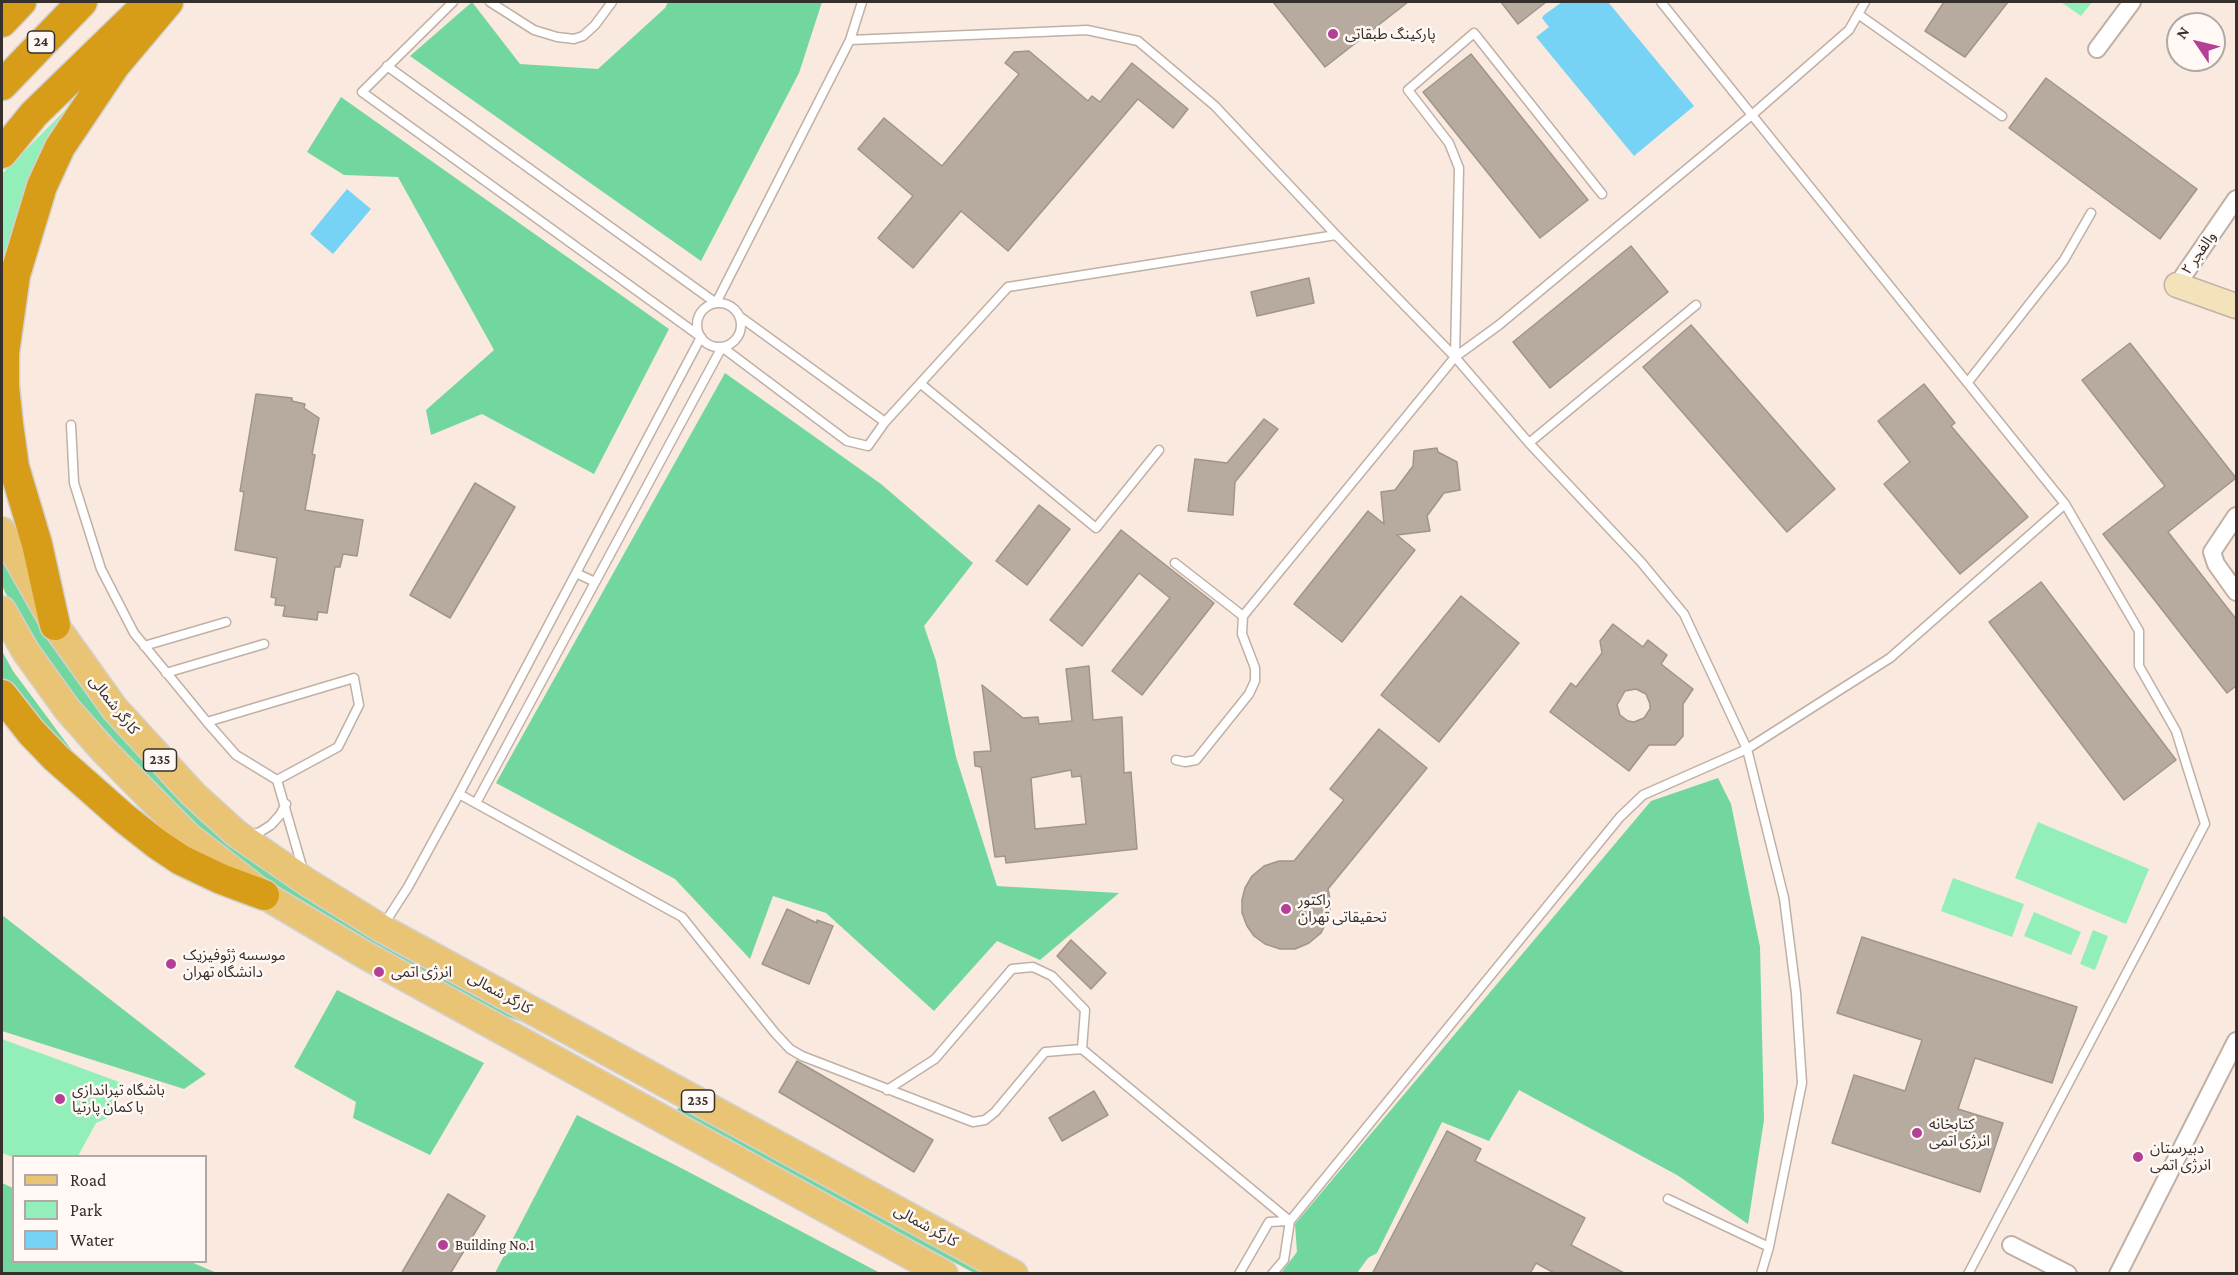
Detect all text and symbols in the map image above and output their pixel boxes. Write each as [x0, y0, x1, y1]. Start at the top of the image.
north arrow [2166, 12, 2226, 72]
text: N [2172, 23, 2193, 42]
place label: پارکینگ طبقاتی [1345, 25, 1436, 43]
marker: پارکینگ طبقاتی [1326, 27, 1340, 41]
road number: 24 [28, 31, 54, 53]
street label: والفجر ۲ [2178, 228, 2220, 278]
street label: کارگر شمالی [85, 672, 143, 738]
road number: 235 [144, 749, 176, 771]
place label: راکتور تحقیقاتی تهران [1298, 891, 1387, 926]
marker: راکتور تحقیقاتی تهران [1279, 902, 1293, 916]
place label: موسسه ژئوفیزیک دانشگاه تهران [183, 946, 286, 981]
marker: موسسه ژئوفیزیک دانشگاه تهران [164, 957, 178, 971]
place label: انرژی اتمی [391, 963, 452, 981]
marker: انرژی اتمی [372, 965, 386, 979]
street label: کارگر شمالی [465, 968, 535, 1018]
place label: باشگاه تیراندازی با کمان پارتیا [72, 1081, 165, 1116]
road number: 235 [682, 1090, 714, 1112]
marker: باشگاه تیراندازی با کمان پارتیا [53, 1092, 67, 1106]
place label: کتابخانه انرژی اتمی [1929, 1115, 1990, 1150]
marker: کتابخانه انرژی اتمی [1910, 1126, 1924, 1140]
place label: دبیرستان انرژی اتمی [2150, 1139, 2211, 1174]
marker: دبیرستان انرژی اتمی [2131, 1150, 2145, 1164]
legend [12, 1155, 207, 1263]
text: Road [70, 1170, 107, 1190]
text: Park [70, 1200, 102, 1220]
street label: کارگر شمالی [891, 1201, 961, 1251]
text: Water [70, 1230, 114, 1250]
place label: Building No.1 [455, 1236, 534, 1254]
marker: Building No.1 [436, 1238, 450, 1252]

